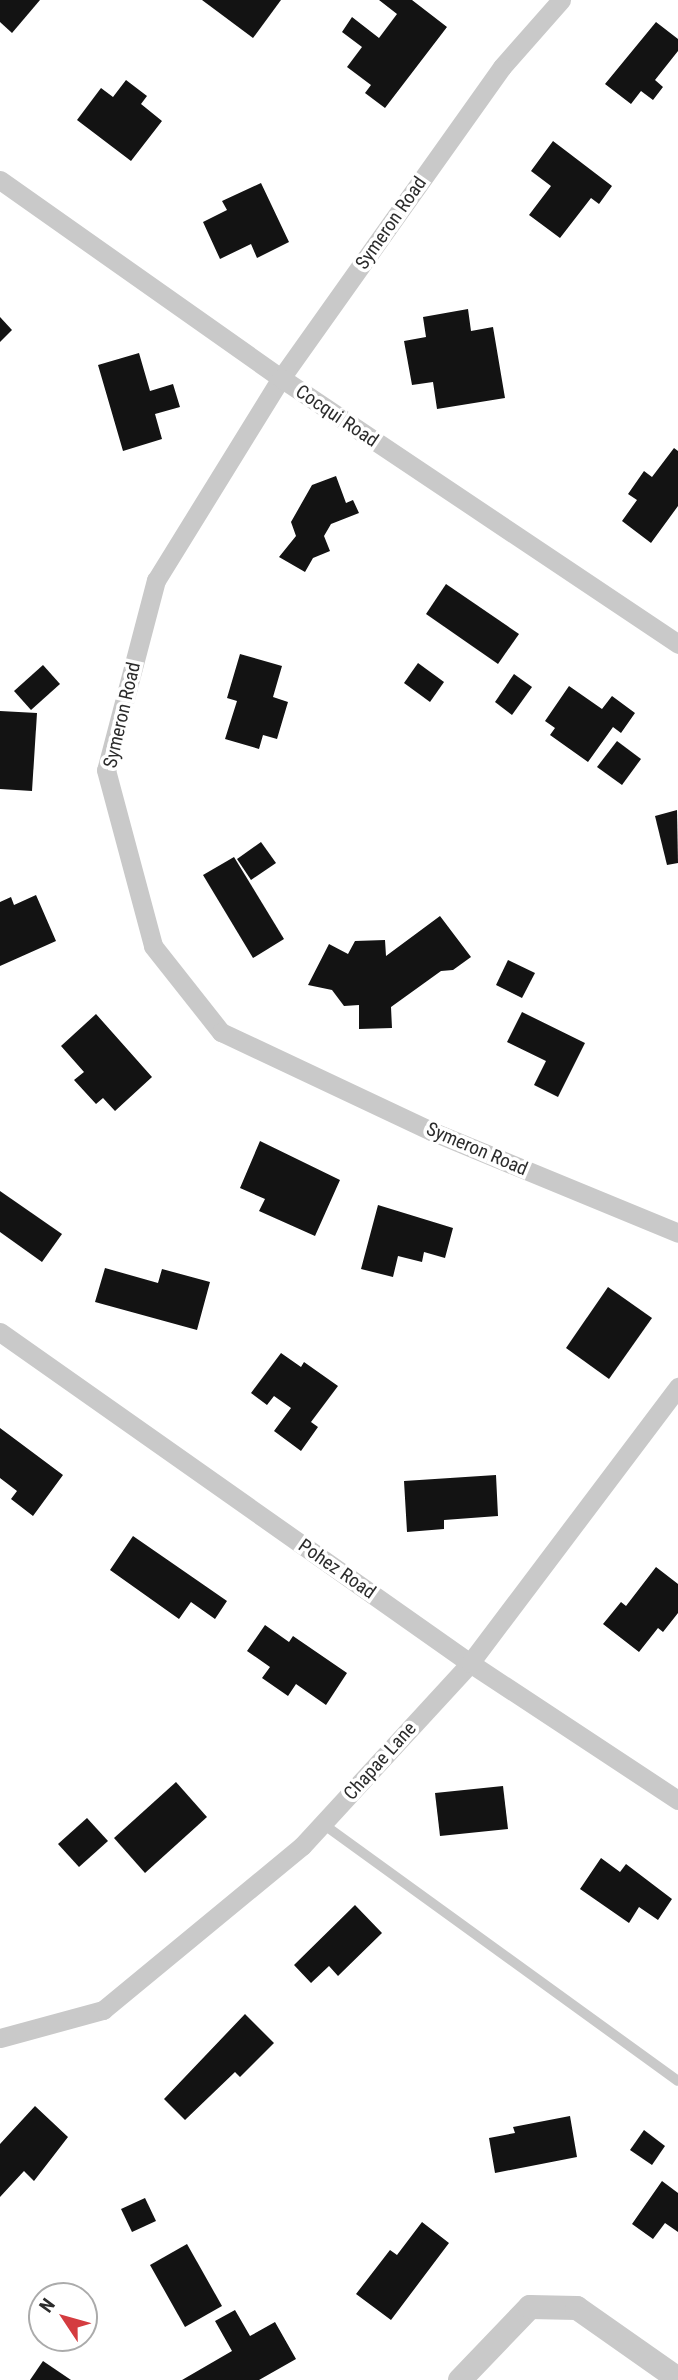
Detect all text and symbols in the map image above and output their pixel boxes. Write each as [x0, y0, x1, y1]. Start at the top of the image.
street label: Symeron Road [351, 172, 431, 274]
street label: Cocqui Road [291, 380, 383, 452]
street label: Symeron Road [99, 660, 145, 770]
street label: Symeron Road [423, 1117, 531, 1181]
street label: Pohez Road [294, 1534, 380, 1604]
street label: Chapae Lane [339, 1717, 421, 1805]
north arrow [28, 2282, 98, 2352]
text: N [34, 2294, 60, 2317]

